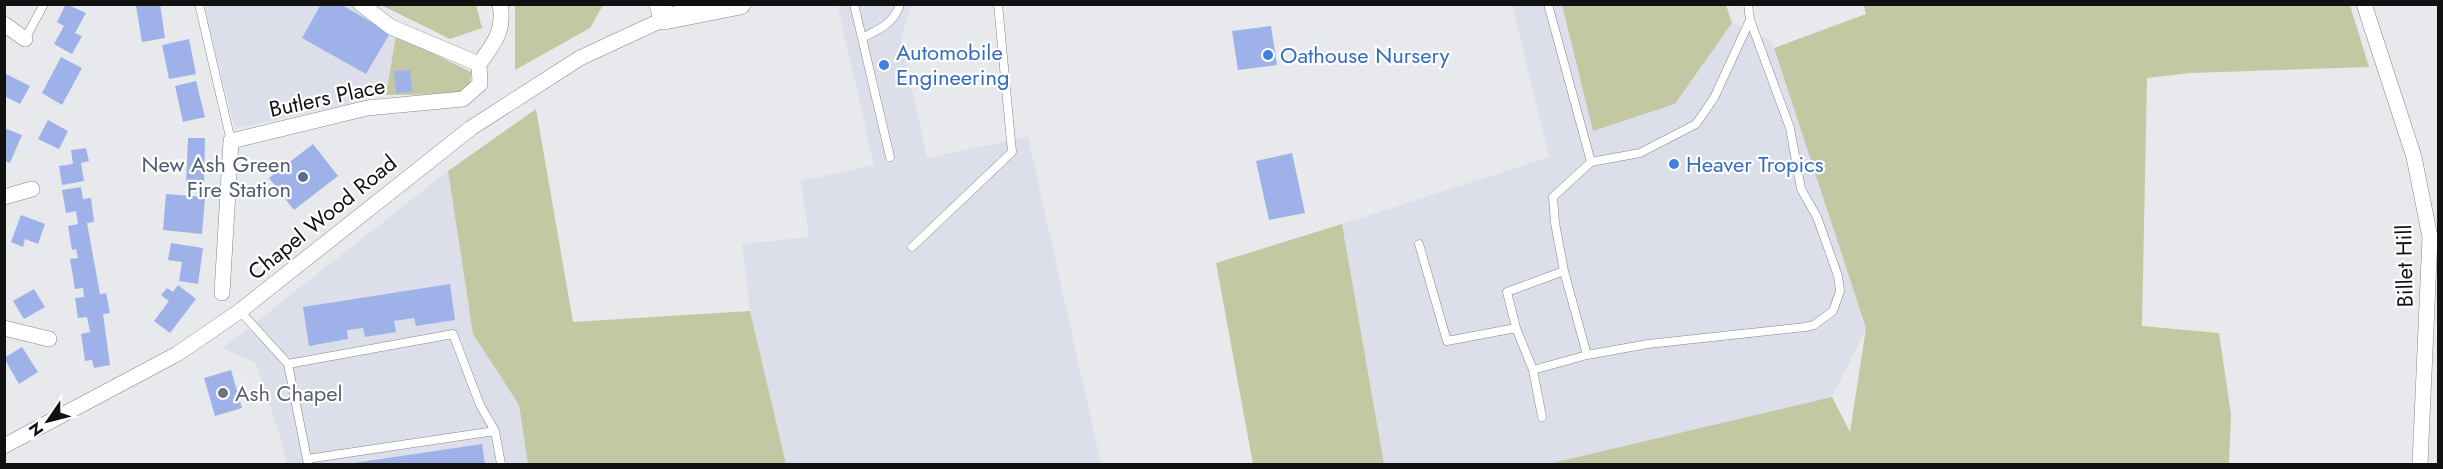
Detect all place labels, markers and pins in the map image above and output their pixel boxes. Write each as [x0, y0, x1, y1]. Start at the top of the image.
place label: Automobile Engineering [896, 36, 1009, 93]
place label: Oathouse Nursery [1280, 39, 1450, 71]
marker: Oathouse Nursery [1261, 48, 1275, 62]
marker: Automobile Engineering [877, 58, 891, 72]
place label: New Ash Green Fire Station [141, 148, 291, 205]
place label: Heaver Tropics [1686, 148, 1824, 180]
marker: Heaver Tropics [1667, 157, 1681, 171]
marker: New Ash Green Fire Station [296, 170, 310, 184]
place label: Ash Chapel [235, 377, 343, 409]
marker: Ash Chapel [216, 386, 230, 400]

